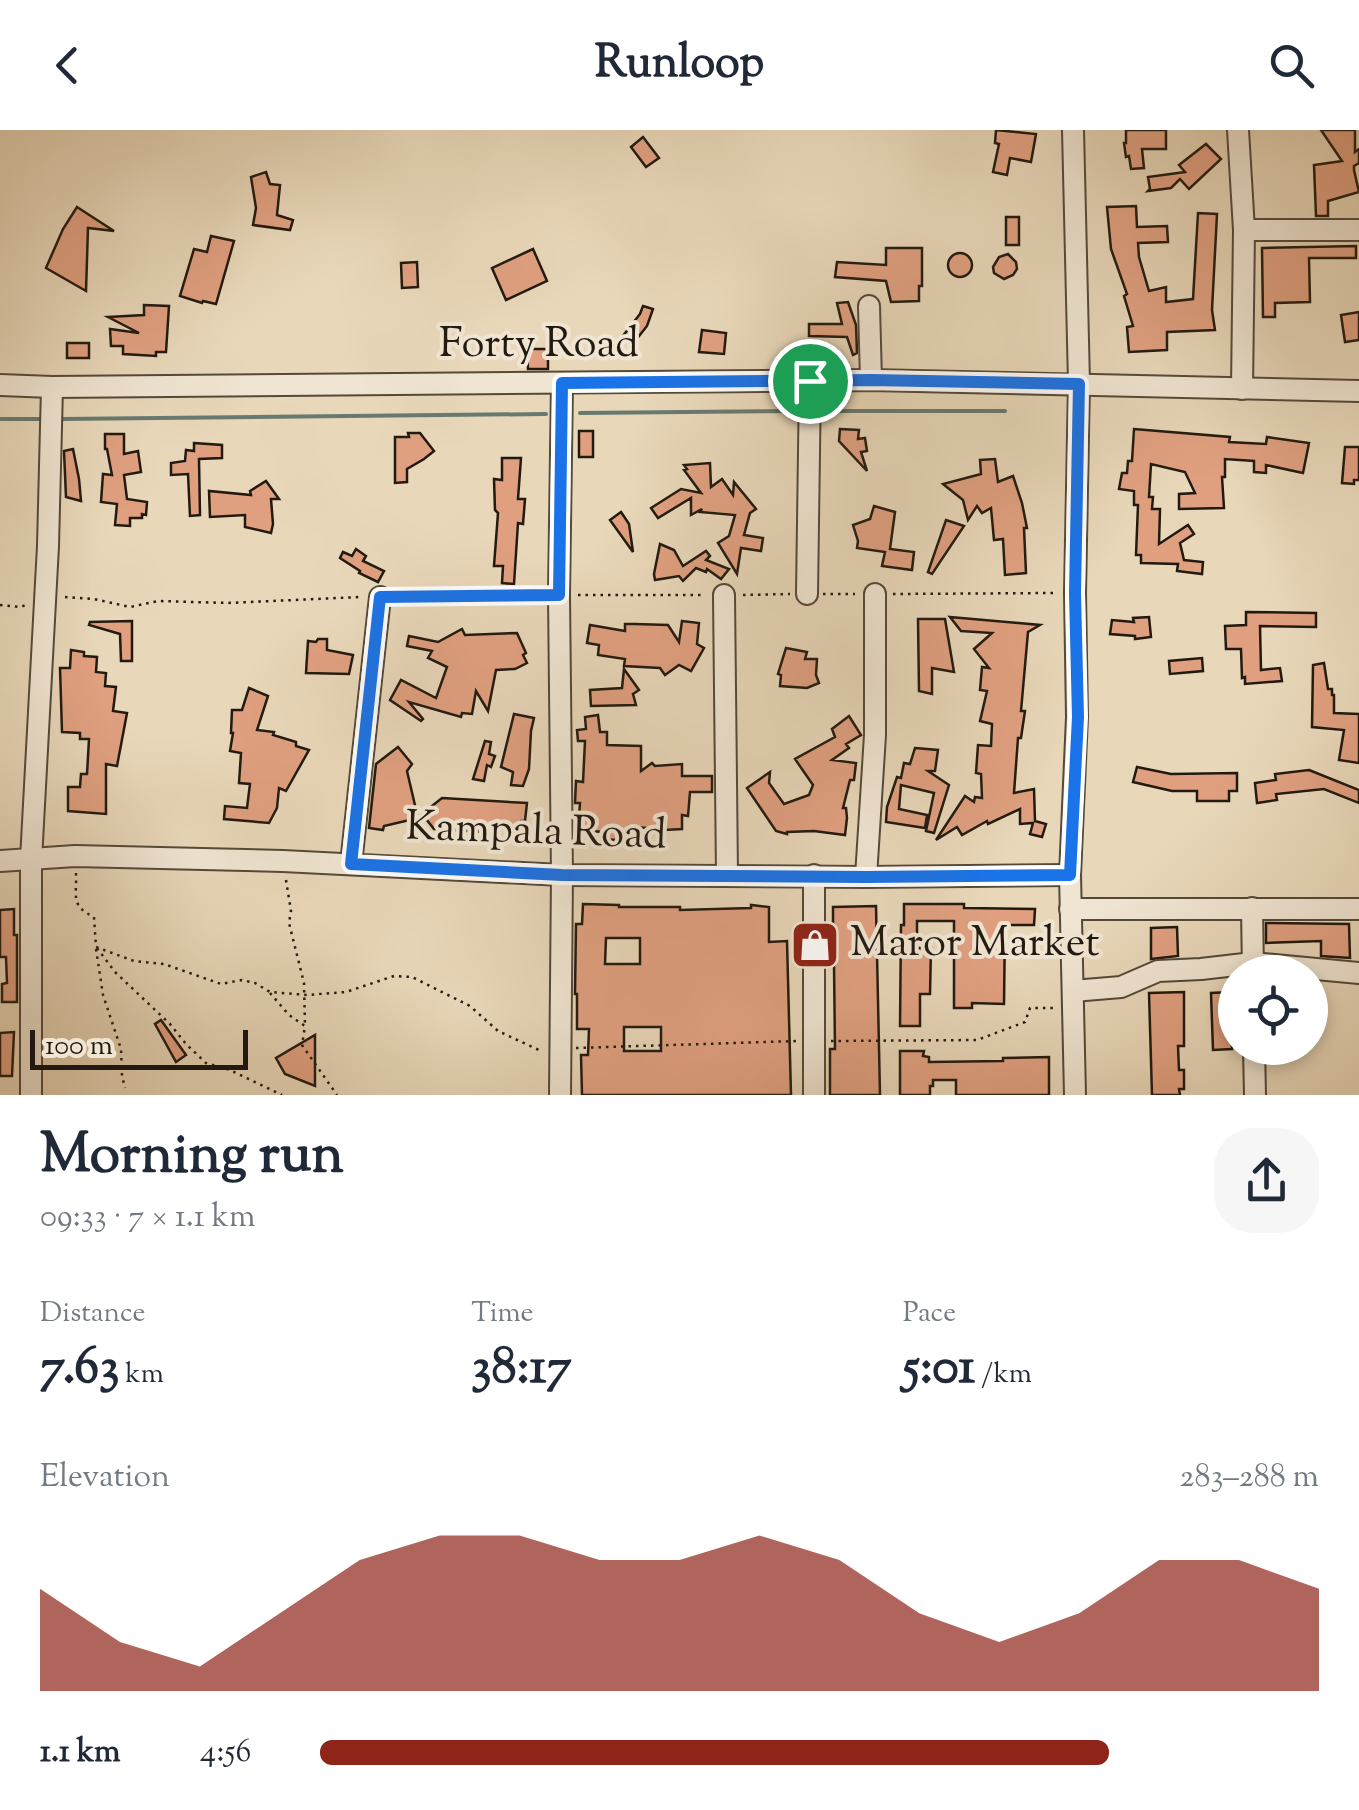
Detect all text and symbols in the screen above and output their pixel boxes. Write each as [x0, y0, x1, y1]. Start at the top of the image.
text: Runloop [595, 33, 764, 98]
icon: back [40, 38, 95, 93]
icon: search [1264, 38, 1319, 93]
street label: Forty Road [439, 316, 639, 376]
pin [768, 339, 853, 424]
icon: arrive [783, 354, 838, 409]
street label: Kampala Road [404, 798, 668, 868]
place label: Maror Market [850, 915, 1100, 975]
shop icon: Maror Market [789, 919, 841, 971]
map controls [1218, 955, 1328, 1065]
button: locate [1218, 955, 1328, 1065]
scale bar [30, 1025, 248, 1070]
text: 100 m [45, 1027, 113, 1067]
text: Morning run [40, 1118, 344, 1197]
button: share [1214, 1128, 1319, 1233]
text: 09:33 · 7 × 1.1 km [40, 1195, 255, 1241]
text: Distance [40, 1294, 146, 1334]
text: Time [471, 1294, 534, 1334]
text: Pace [903, 1294, 956, 1334]
text: 7.63 [40, 1334, 119, 1406]
text: 38:17 [471, 1334, 572, 1406]
text: 5:01 [903, 1334, 975, 1406]
text: km [119, 1355, 164, 1395]
text: /km [975, 1355, 1032, 1395]
text: Elevation [40, 1455, 170, 1501]
text: 283–288 m [1179, 1455, 1319, 1501]
text: 1.1 km [40, 1730, 121, 1776]
text: 4:56 [200, 1730, 251, 1776]

